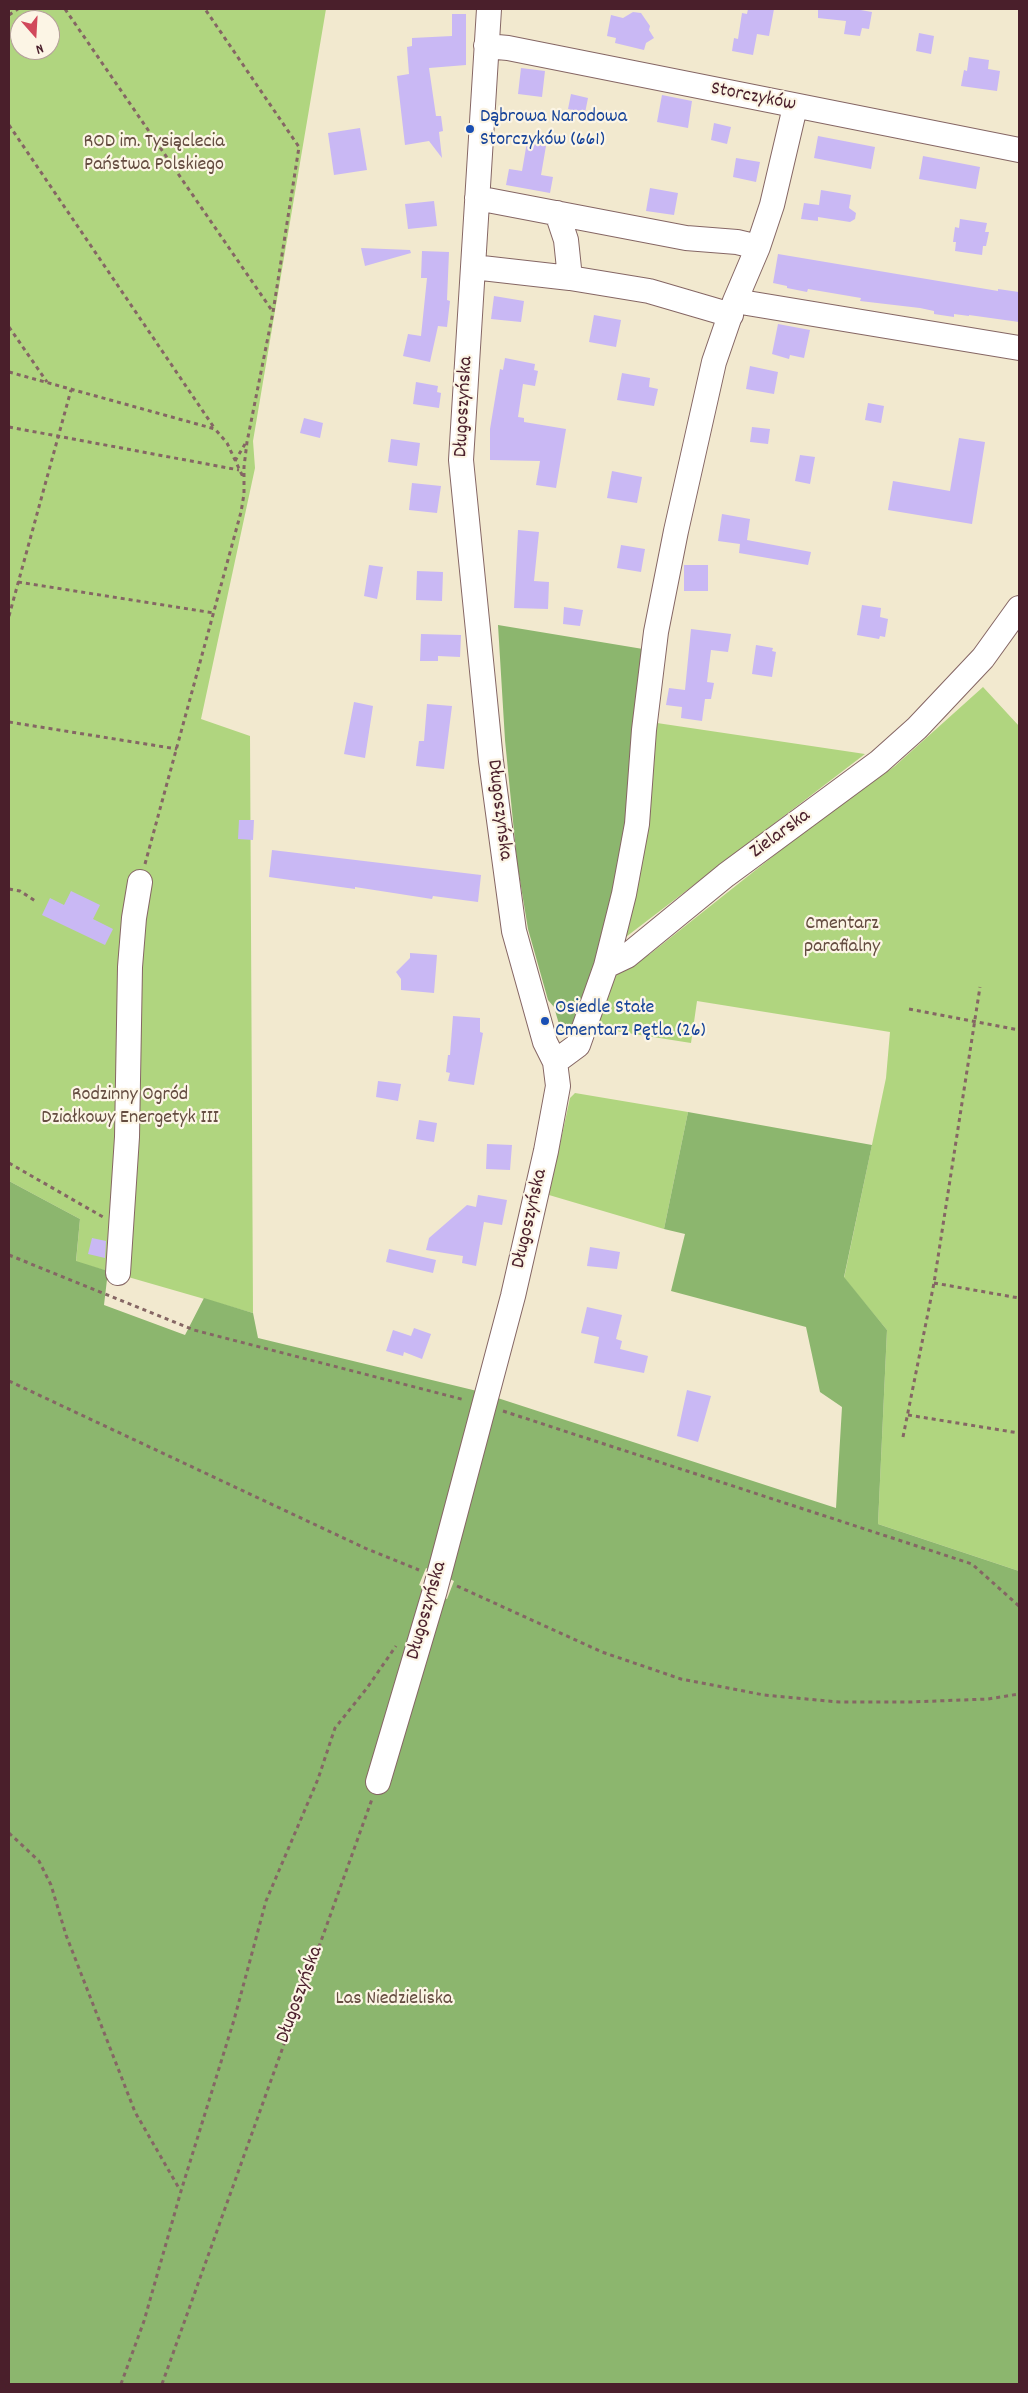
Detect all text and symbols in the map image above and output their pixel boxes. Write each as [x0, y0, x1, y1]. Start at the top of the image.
north arrow [10, 10, 60, 60]
text: N [33, 38, 46, 59]
street label: Storczyków [708, 78, 798, 118]
place label: Dąbrowa Narodowa Storczyków (661) [480, 106, 627, 153]
marker: Dąbrowa Narodowa Storczyków (661) [464, 123, 476, 135]
park label: ROD im. Tysiąclecia Państwa Polskiego [83, 131, 225, 178]
street label: Długoszyńska [450, 356, 480, 458]
street label: Długoszyńska [480, 758, 516, 862]
street label: Zielarska [746, 805, 816, 865]
park label: Cmentarz parafialny [804, 913, 880, 960]
place label: Osiedle Stałe Cmentarz Pętla (26) [555, 997, 706, 1044]
marker: Osiedle Stałe Cmentarz Pętla (26) [539, 1015, 551, 1027]
park label: Rodzinny Ogród Działkowy Energetyk III [41, 1084, 219, 1131]
street label: Długoszyńska [508, 1167, 554, 1271]
street label: Długoszyńska [403, 1559, 453, 1663]
street label: Długoszyńska [272, 1943, 330, 2047]
park label: Las Niedzieliska [336, 1988, 452, 2012]

